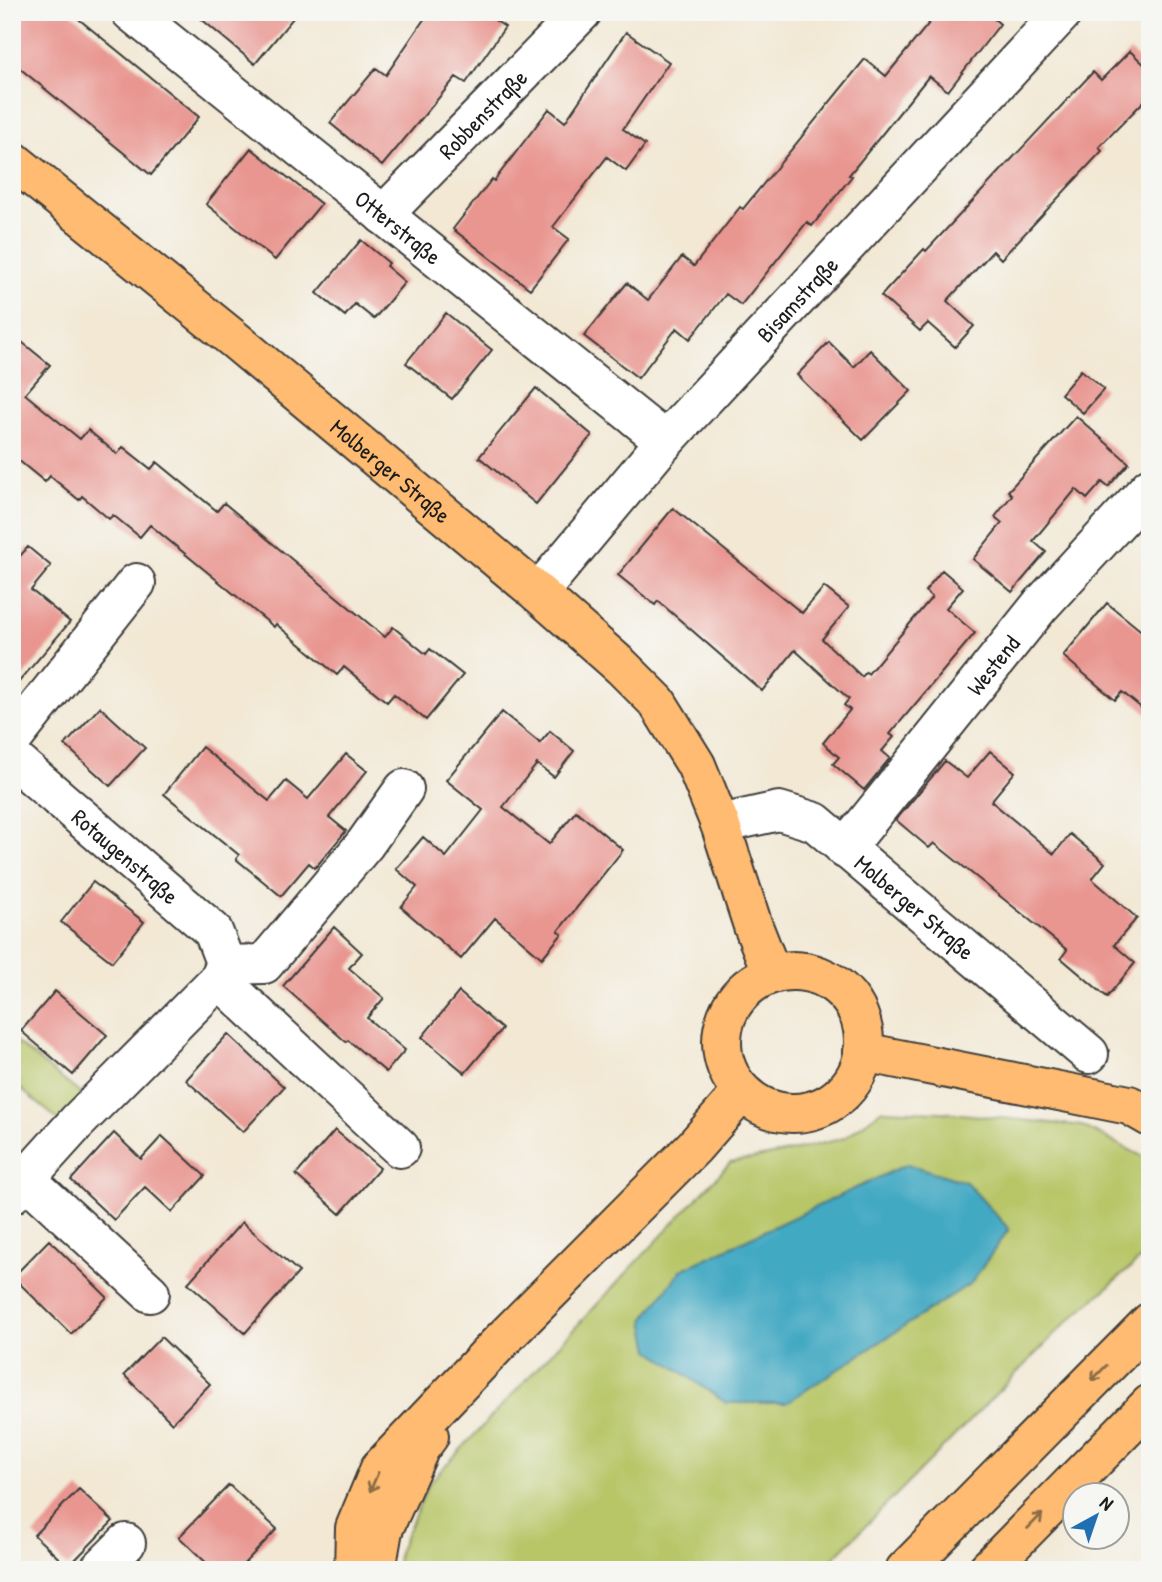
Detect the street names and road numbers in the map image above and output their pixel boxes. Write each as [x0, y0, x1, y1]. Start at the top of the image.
street label: Robbenstraße [431, 62, 533, 165]
street label: Otterstraße [349, 183, 448, 271]
street label: Bisamstraße [749, 249, 844, 348]
street label: Molberger Straße [324, 411, 458, 530]
street label: Westend [959, 628, 1026, 701]
street label: Rotaugenstraße [66, 801, 186, 911]
street label: Molberger Straße [848, 847, 981, 966]

